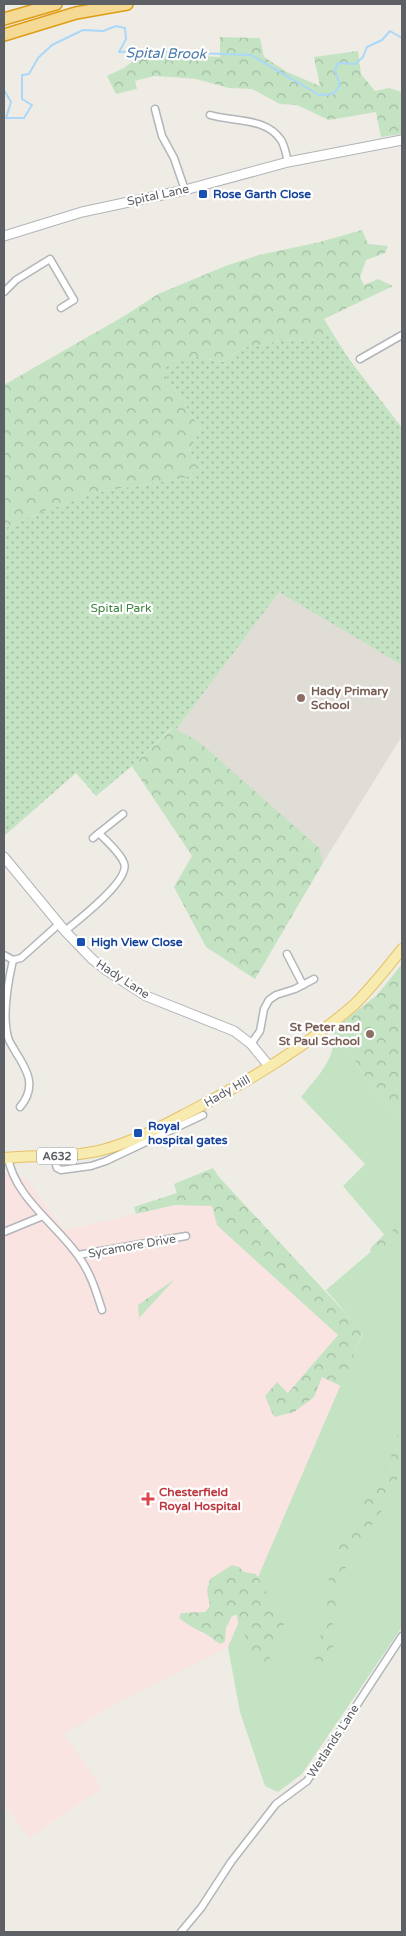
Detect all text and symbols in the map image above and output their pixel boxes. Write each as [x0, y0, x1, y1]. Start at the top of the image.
water label: Spital Brook [126, 44, 208, 63]
street label: Spital Lane [126, 182, 190, 208]
place label: Rose Garth Close [213, 187, 311, 201]
marker: Rose Garth Close [197, 188, 209, 200]
park label: Spital Park [91, 601, 152, 615]
place label: Hady Primary School [311, 684, 389, 712]
marker: Hady Primary School [295, 692, 307, 704]
place label: High View Close [91, 935, 183, 950]
marker: High View Close [75, 936, 87, 948]
street label: Hady Lane [94, 957, 152, 1002]
place label: St Peter and St Paul School [279, 1020, 360, 1048]
marker: St Peter and St Paul School [364, 1028, 376, 1040]
street label: Hady Hill [201, 1072, 253, 1110]
place label: Royal hospital gates [148, 1119, 228, 1148]
marker: Royal hospital gates [132, 1127, 144, 1139]
road number: A632 [37, 1148, 77, 1164]
street label: Sycamore Drive [87, 1231, 177, 1261]
place label: Chesterfield Royal Hospital [159, 1485, 241, 1514]
marker: Chesterfield Royal Hospital [141, 1492, 155, 1506]
street label: Wetlands Lane [304, 1702, 362, 1780]

